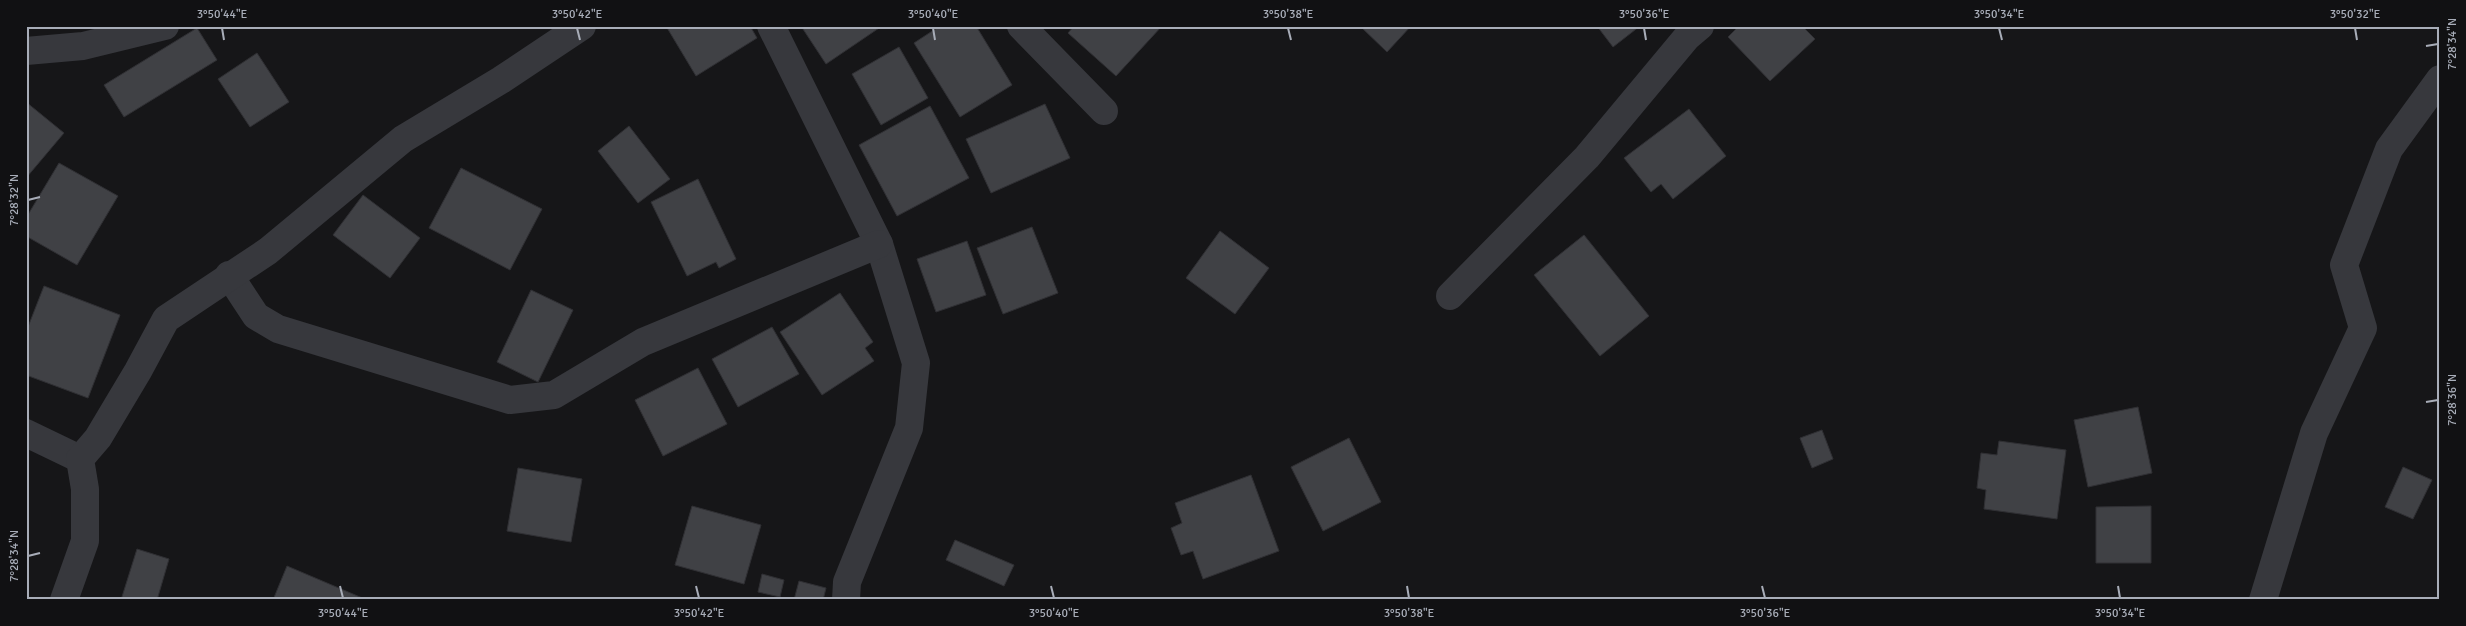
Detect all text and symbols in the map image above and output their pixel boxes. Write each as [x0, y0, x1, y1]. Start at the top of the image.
text: 3°50'44"E [197, 7, 248, 22]
text: 3°50'42"E [552, 7, 603, 22]
text: 3°50'40"E [908, 7, 959, 22]
text: 3°50'38"E [1263, 7, 1314, 22]
text: 3°50'36"E [1619, 7, 1670, 22]
text: 3°50'34"E [1974, 7, 2025, 22]
text: 3°50'32"E [2330, 7, 2381, 22]
text: 7°28'34"N [2445, 18, 2460, 70]
text: 7°28'32"N [7, 174, 22, 226]
text: 7°28'36"N [2445, 374, 2460, 426]
text: 7°28'34"N [7, 530, 22, 582]
text: 3°50'44"E [318, 606, 369, 621]
text: 3°50'42"E [674, 606, 725, 621]
text: 3°50'40"E [1029, 606, 1080, 621]
text: 3°50'38"E [1384, 606, 1435, 621]
text: 3°50'36"E [1740, 606, 1791, 621]
text: 3°50'34"E [2095, 606, 2146, 621]

